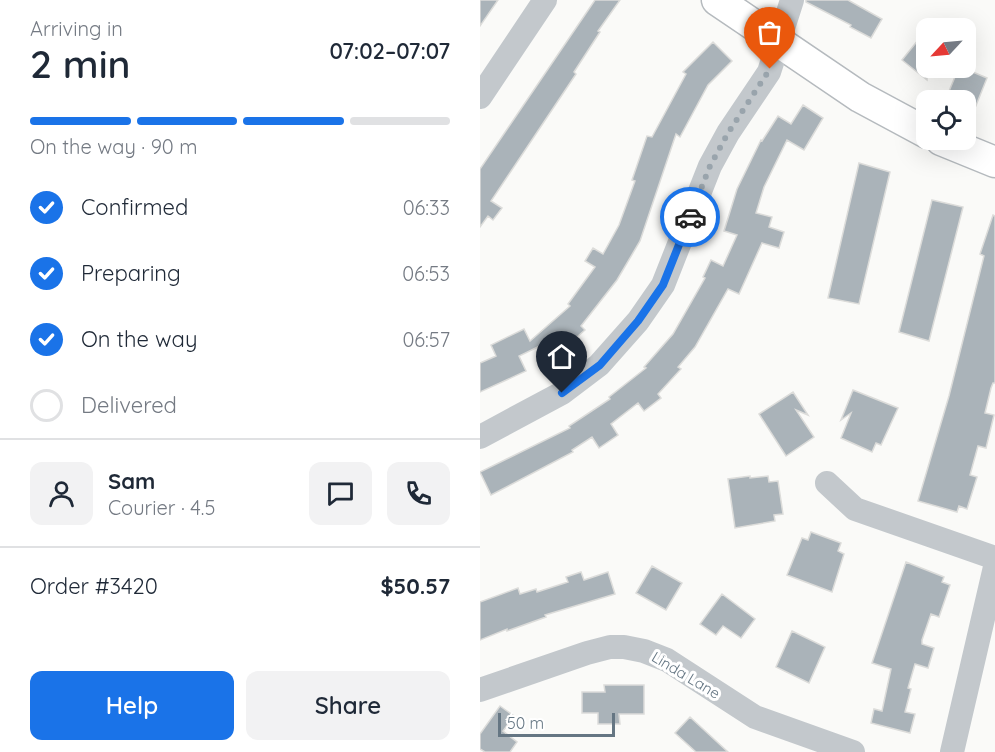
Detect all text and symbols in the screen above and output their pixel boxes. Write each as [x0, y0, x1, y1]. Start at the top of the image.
pin [744, 7, 795, 69]
text: Arriving in [30, 16, 123, 41]
icon: bag [753, 16, 786, 49]
north arrow [916, 18, 976, 78]
map controls [916, 18, 976, 150]
text: 07:02–07:07 [330, 37, 450, 65]
text: 2 min [30, 39, 131, 88]
button: locate [916, 90, 976, 150]
text: On the way · 90 m [30, 134, 197, 159]
courier [660, 187, 720, 247]
icon: check [30, 191, 63, 224]
text: Confirmed [81, 193, 188, 221]
text: 06:33 [403, 195, 450, 220]
icon: car [674, 201, 707, 234]
icon: check [30, 257, 63, 290]
text: Preparing [81, 259, 181, 287]
text: 06:53 [402, 261, 450, 286]
icon: check [30, 323, 63, 356]
text: On the way [81, 325, 197, 353]
text: 06:57 [402, 327, 450, 352]
pin [536, 331, 587, 393]
icon: home [545, 340, 578, 373]
text: Delivered [81, 391, 177, 419]
button: person [30, 462, 93, 525]
button: chat [309, 462, 372, 525]
button: phone [387, 462, 450, 525]
text: Sam [108, 467, 155, 495]
text: Courier · 4.5 [108, 495, 215, 520]
text: Order #3420 [30, 572, 158, 600]
text: $50.57 [380, 572, 450, 600]
street label: Linda Lane [648, 647, 724, 703]
button: Help [30, 671, 234, 740]
button: Share [246, 671, 450, 740]
scale bar [498, 710, 615, 738]
text: 50 m [507, 713, 544, 733]

